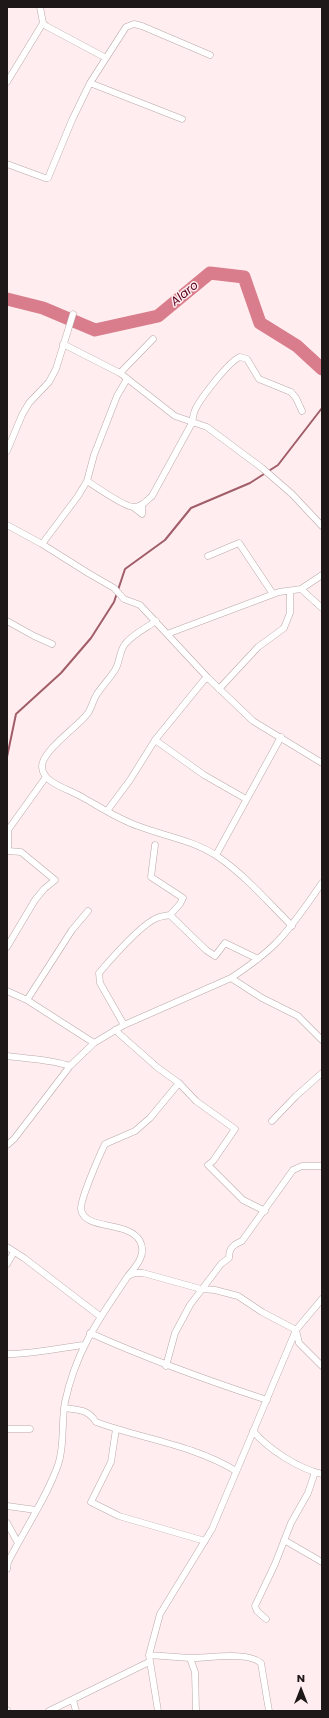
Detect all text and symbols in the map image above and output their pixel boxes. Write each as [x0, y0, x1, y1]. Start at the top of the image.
water label: Alaro [168, 279, 202, 309]
north arrow [281, 1670, 321, 1710]
text: N [297, 1670, 305, 1686]

